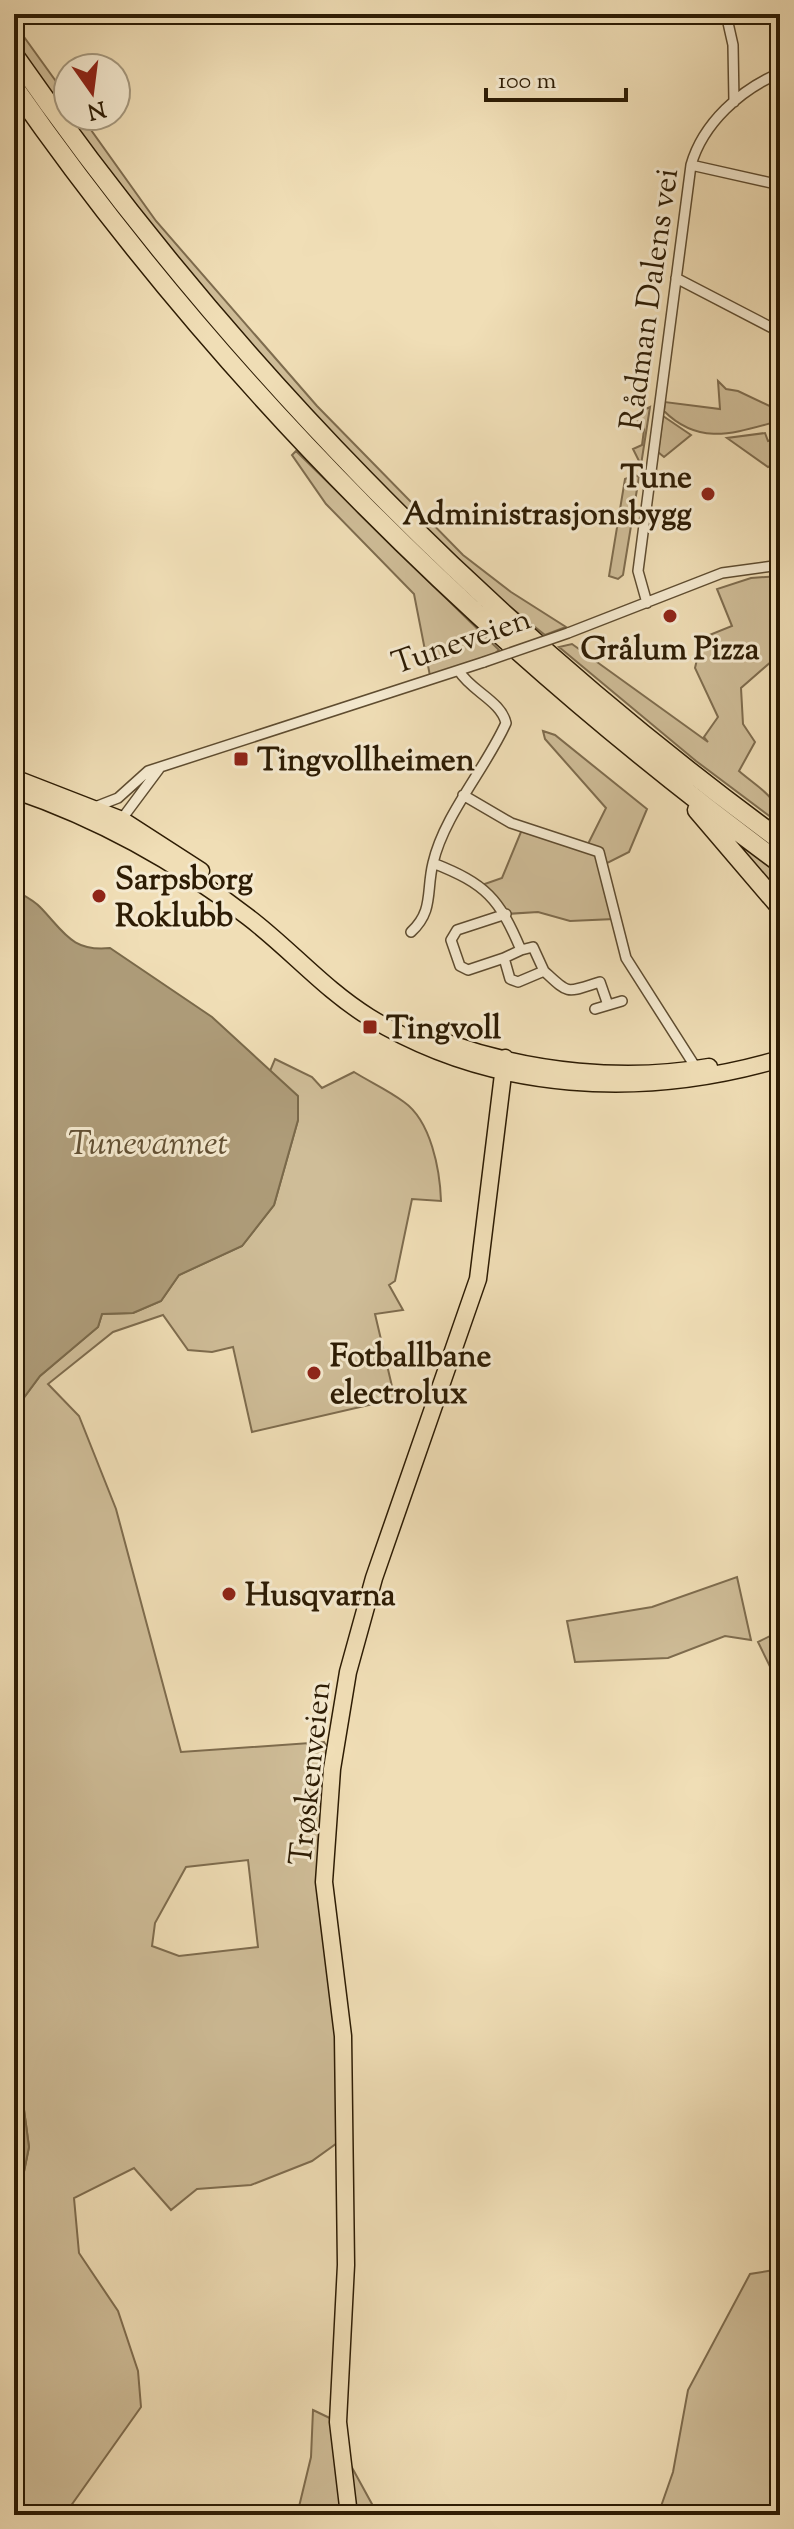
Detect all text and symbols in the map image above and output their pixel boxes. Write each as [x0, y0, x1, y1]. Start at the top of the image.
north arrow [52, 52, 132, 132]
scale bar [486, 52, 626, 102]
text: 100 m [498, 65, 556, 99]
text: N [83, 91, 109, 126]
street label: Rådman Dalens vei [610, 165, 692, 433]
place label: Tune Administrasjonsbygg [402, 456, 692, 539]
marker: Tune Administrasjonsbygg [699, 485, 717, 503]
street label: Tuneveien [386, 598, 538, 688]
marker: Grålum Pizza [661, 607, 679, 625]
place label: Grålum Pizza [581, 628, 760, 674]
place label: Tingvollheimen [257, 739, 475, 785]
marker: Tingvollheimen [232, 750, 250, 768]
place label: Sarpsborg Roklubb [115, 858, 253, 941]
marker: Sarpsborg Roklubb [90, 887, 108, 905]
place label: Tingvoll [386, 1007, 501, 1053]
marker: Tingvoll [361, 1018, 379, 1036]
water label: Tunevannet [68, 1121, 228, 1170]
place label: Fotballbane electrolux [330, 1335, 491, 1418]
marker: Fotballbane electrolux [305, 1364, 323, 1382]
place label: Husqvarna [245, 1574, 396, 1620]
marker: Husqvarna [220, 1585, 238, 1603]
street label: Trøskenveien [279, 1679, 345, 1868]

